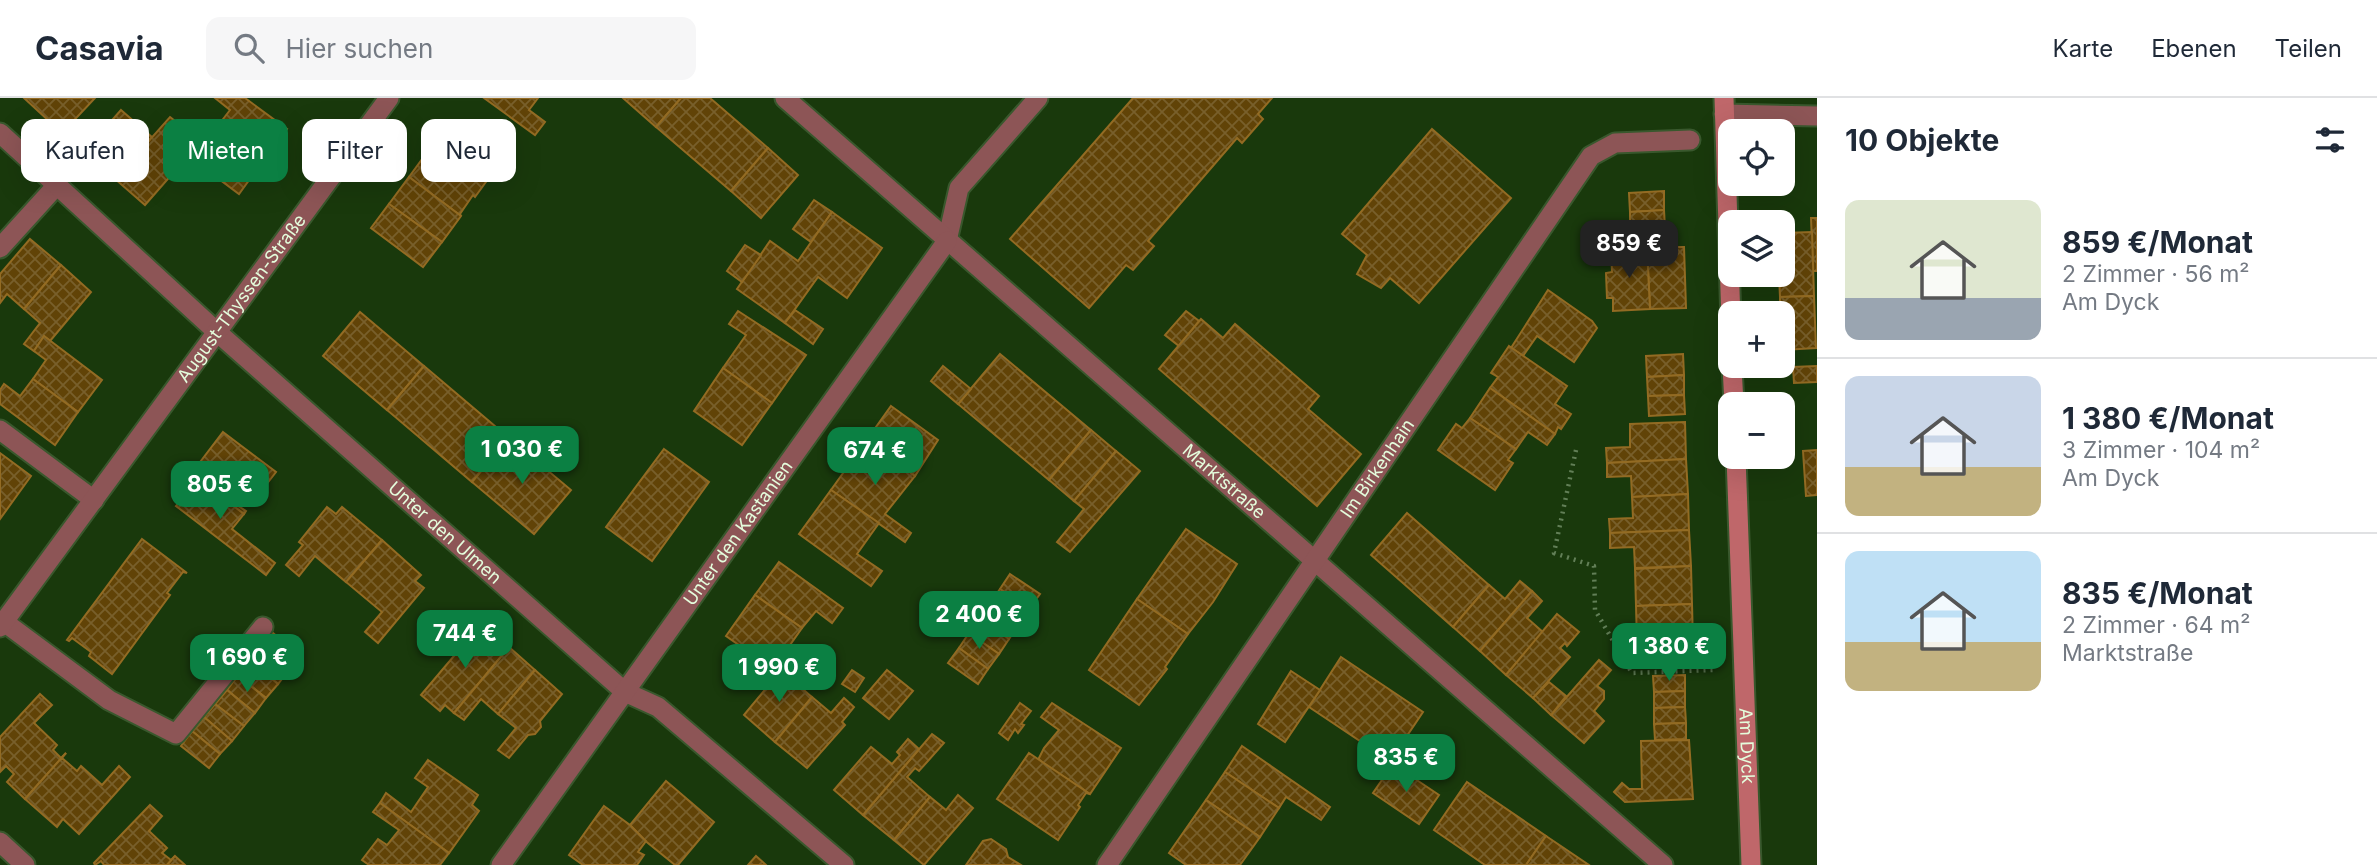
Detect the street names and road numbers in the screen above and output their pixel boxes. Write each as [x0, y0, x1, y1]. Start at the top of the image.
street label: August-Thyssen-Straße [173, 210, 310, 386]
street label: Im Birkenhain [1336, 415, 1418, 522]
street label: Marktstraße [1179, 439, 1270, 523]
street label: Unter den Kastanien [679, 456, 797, 609]
street label: Unter den Ulmen [384, 477, 506, 588]
street label: Am Dyck [1735, 707, 1759, 784]

